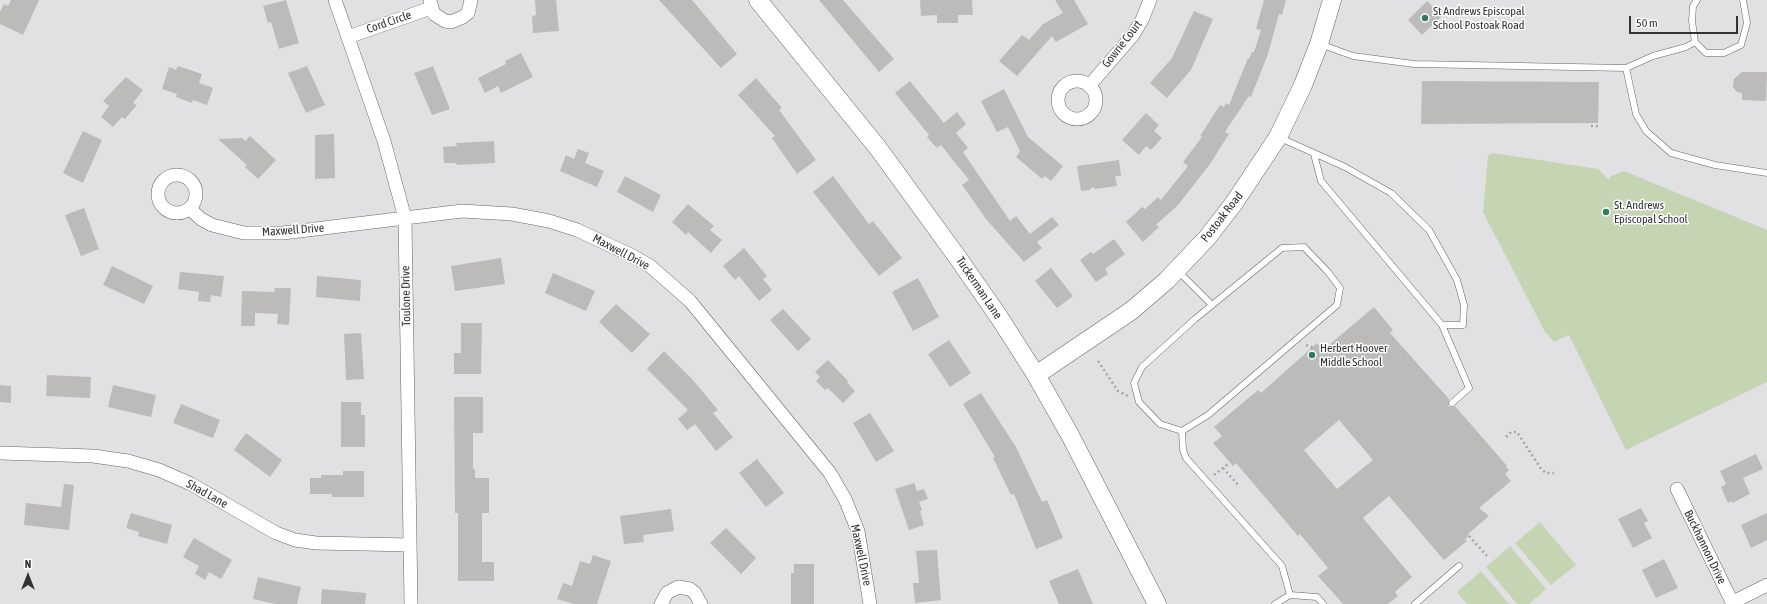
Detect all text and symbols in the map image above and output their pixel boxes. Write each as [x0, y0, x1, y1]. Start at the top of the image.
place label: St Andrews Episcopal School Postoak Road [1433, 4, 1525, 32]
street label: Cord Circle [365, 8, 413, 36]
scale bar [1631, 8, 1740, 34]
marker: St Andrews Episcopal School Postoak Road [1420, 13, 1430, 23]
text: 50 m [1636, 16, 1658, 30]
street label: Gowrie Court [1099, 17, 1145, 71]
street label: Postoak Road [1198, 189, 1246, 245]
place label: St. Andrews Episcopal School [1614, 198, 1688, 226]
marker: St. Andrews Episcopal School [1601, 207, 1611, 217]
street label: Maxwell Drive [261, 221, 325, 239]
street label: Maxwell Drive [590, 231, 652, 273]
street label: Tuckerman Lane [953, 254, 1005, 322]
street label: Toulone Drive [398, 265, 414, 327]
place label: Herbert Hoover Middle School [1320, 341, 1388, 369]
marker: Herbert Hoover Middle School [1307, 350, 1317, 360]
street label: Shad Lane [184, 477, 230, 511]
street label: Buckhannon Drive [1681, 508, 1729, 586]
street label: Maxwell Drive [847, 523, 875, 587]
north arrow [8, 556, 48, 596]
text: N [25, 558, 31, 570]

